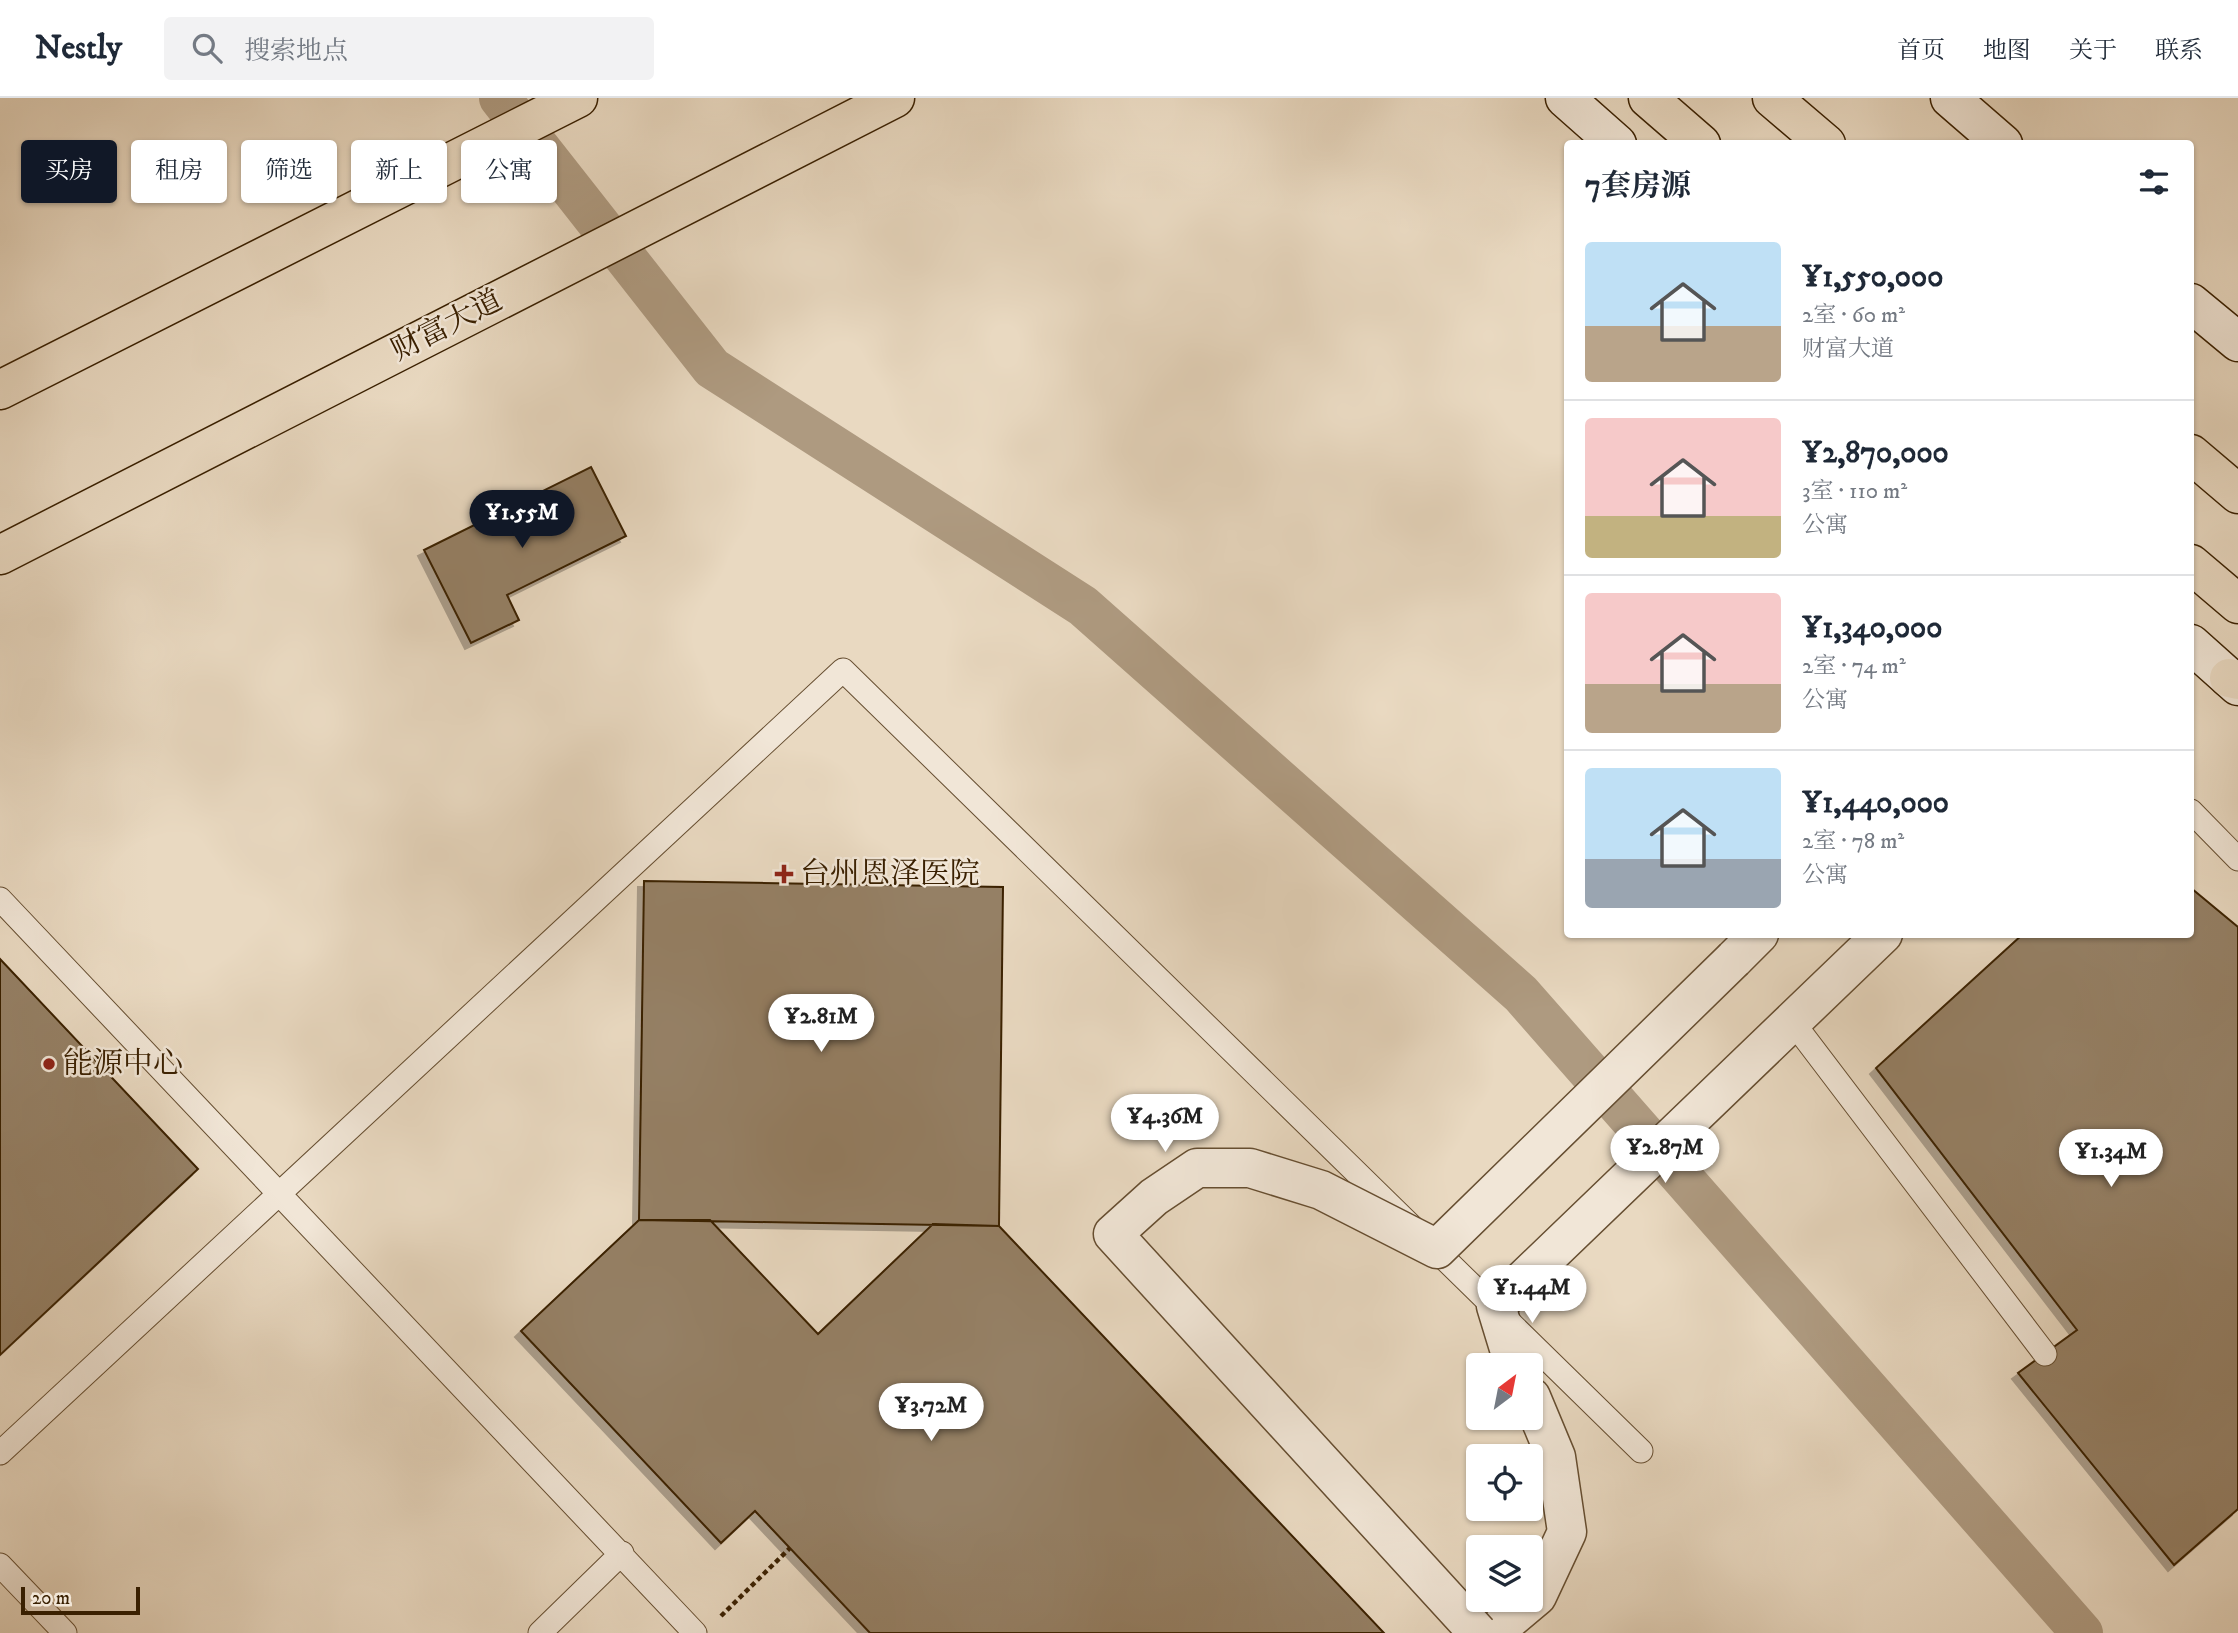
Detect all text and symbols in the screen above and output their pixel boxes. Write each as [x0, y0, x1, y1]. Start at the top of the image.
search box [164, 17, 654, 80]
text: Nestly [35, 28, 122, 69]
icon: search [188, 29, 226, 67]
text: 搜索地点 [244, 35, 348, 68]
text: 首页 [1897, 36, 1945, 66]
text: 地图 [1983, 36, 2031, 66]
text: 关于 [2069, 36, 2117, 66]
text: 联系 [2155, 36, 2203, 66]
chip: 买房 [21, 140, 117, 203]
chip: 租房 [131, 140, 227, 203]
chip: 筛选 [241, 140, 337, 203]
chip: 新上 [351, 140, 447, 203]
chip: 公寓 [461, 140, 557, 203]
icon: filters [2135, 163, 2173, 201]
text: 7套房源 [1585, 168, 1691, 205]
text: ¥1,550,000 [1802, 259, 1943, 296]
icon: home [1641, 270, 1725, 354]
street label: 财富大道 [385, 282, 509, 370]
text: 2室 · 60 m² [1802, 301, 1905, 330]
text: 财富大道 [1802, 335, 1894, 364]
text: ¥2,870,000 [1802, 435, 1949, 472]
icon: home [1641, 446, 1725, 530]
text: 3室 · 110 m² [1802, 477, 1907, 506]
pin: ¥1.55M [465, 490, 579, 550]
text: ¥1.55M [486, 498, 558, 527]
text: 公寓 [1802, 511, 1848, 540]
text: ¥1,340,000 [1802, 610, 1942, 647]
icon: home [1641, 621, 1725, 705]
text: 2室 · 74 m² [1802, 652, 1906, 681]
text: 公寓 [1802, 686, 1848, 715]
text: ¥1,440,000 [1802, 785, 1949, 822]
icon: home [1641, 796, 1725, 880]
text: 2室 · 78 m² [1802, 827, 1904, 856]
place label: 台州恩泽医院 [800, 856, 980, 893]
text: 公寓 [1802, 861, 1848, 890]
marker: 台州恩泽医院 [774, 864, 794, 884]
pin: ¥2.81M [764, 995, 878, 1054]
text: ¥2.81M [784, 1002, 858, 1031]
place label: 能源中心 [63, 1046, 183, 1083]
marker: 能源中心 [41, 1056, 57, 1072]
pin: ¥4.36M [1108, 1094, 1222, 1154]
text: ¥4.36M [1127, 1102, 1203, 1131]
pin: ¥2.87M [1608, 1126, 1722, 1185]
pin: ¥1.34M [2054, 1130, 2168, 1189]
text: ¥2.87M [1626, 1133, 1704, 1162]
text: ¥1.34M [2075, 1137, 2147, 1166]
pin: ¥1.44M [1475, 1266, 1589, 1325]
text: ¥1.44M [1493, 1273, 1571, 1302]
north arrow [1466, 1353, 1544, 1430]
map controls [1466, 1353, 1543, 1612]
pin: ¥3.72M [874, 1384, 988, 1443]
text: ¥3.72M [895, 1391, 967, 1420]
button: locate [1466, 1444, 1543, 1521]
button: layers [1466, 1535, 1543, 1612]
scale bar [21, 1584, 140, 1616]
text: 20 m [32, 1587, 70, 1610]

